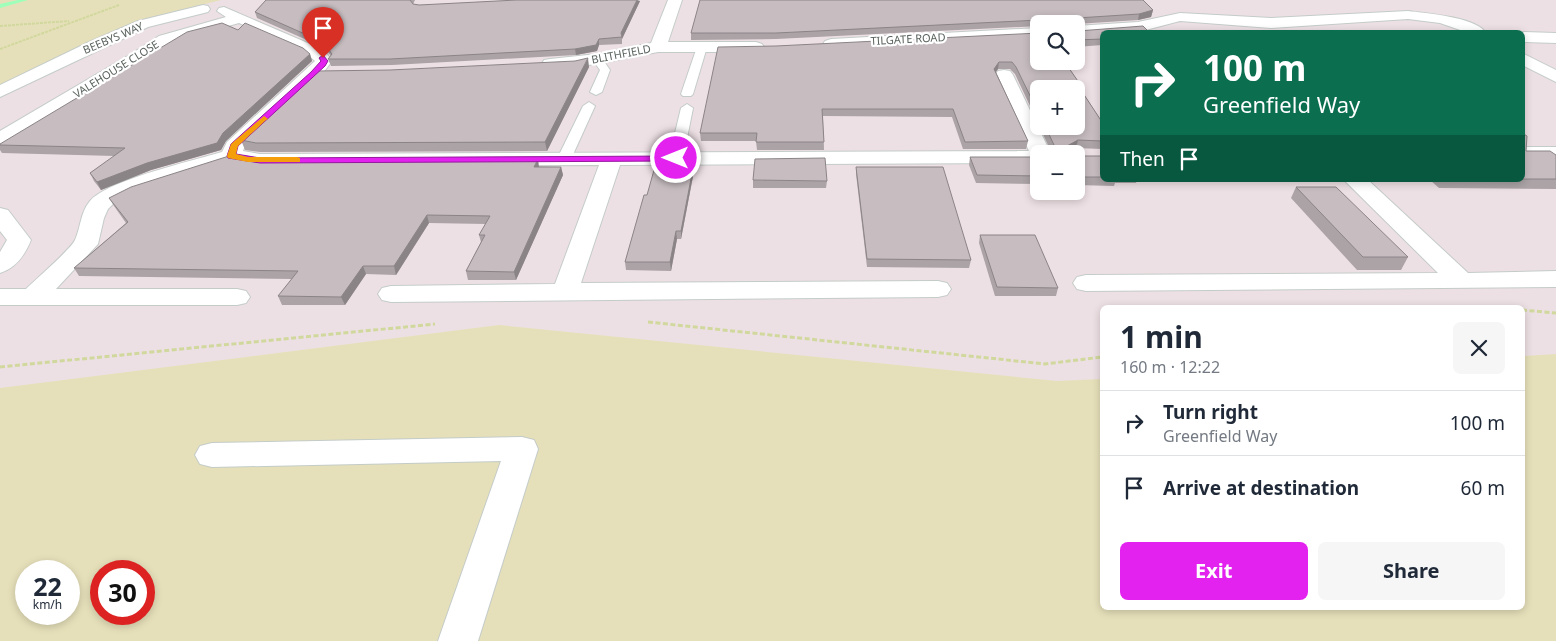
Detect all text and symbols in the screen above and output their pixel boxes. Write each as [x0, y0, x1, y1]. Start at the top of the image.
pin [302, 7, 344, 58]
icon: arrive [309, 14, 337, 42]
map controls [1030, 15, 1085, 200]
button: search [1030, 15, 1085, 70]
street label: BEEBYS WAY [80, 18, 146, 57]
street label: TILGATE ROAD [870, 29, 946, 48]
street label: VALEHOUSE CLOSE [70, 36, 161, 101]
street label: BLITHFIELD [590, 40, 652, 67]
text: 100 m [1203, 44, 1306, 91]
icon: right [1120, 50, 1185, 115]
button: + [1030, 80, 1085, 135]
text: Greenfield Way [1203, 89, 1360, 119]
position arrow [649, 131, 701, 183]
button: − [1030, 145, 1085, 200]
icon: arrive [1175, 145, 1203, 173]
text: Then [1120, 146, 1165, 172]
text: 1 min [1120, 316, 1203, 357]
button: close [1453, 322, 1505, 374]
text: 160 m · 12:22 [1120, 356, 1220, 378]
text: Turn right [1163, 399, 1258, 425]
icon: right [1120, 409, 1148, 437]
text: 100 m [1450, 410, 1505, 436]
text: Greenfield Way [1163, 425, 1277, 447]
icon: arrive [1120, 474, 1148, 502]
text: Arrive at destination [1163, 475, 1359, 501]
text: 60 m [1461, 475, 1505, 501]
button: Exit [1120, 542, 1308, 600]
button: Share [1318, 542, 1505, 600]
speed limit sign: 30 [90, 560, 155, 625]
text: 22 [33, 569, 62, 603]
text: km/h [33, 596, 62, 613]

